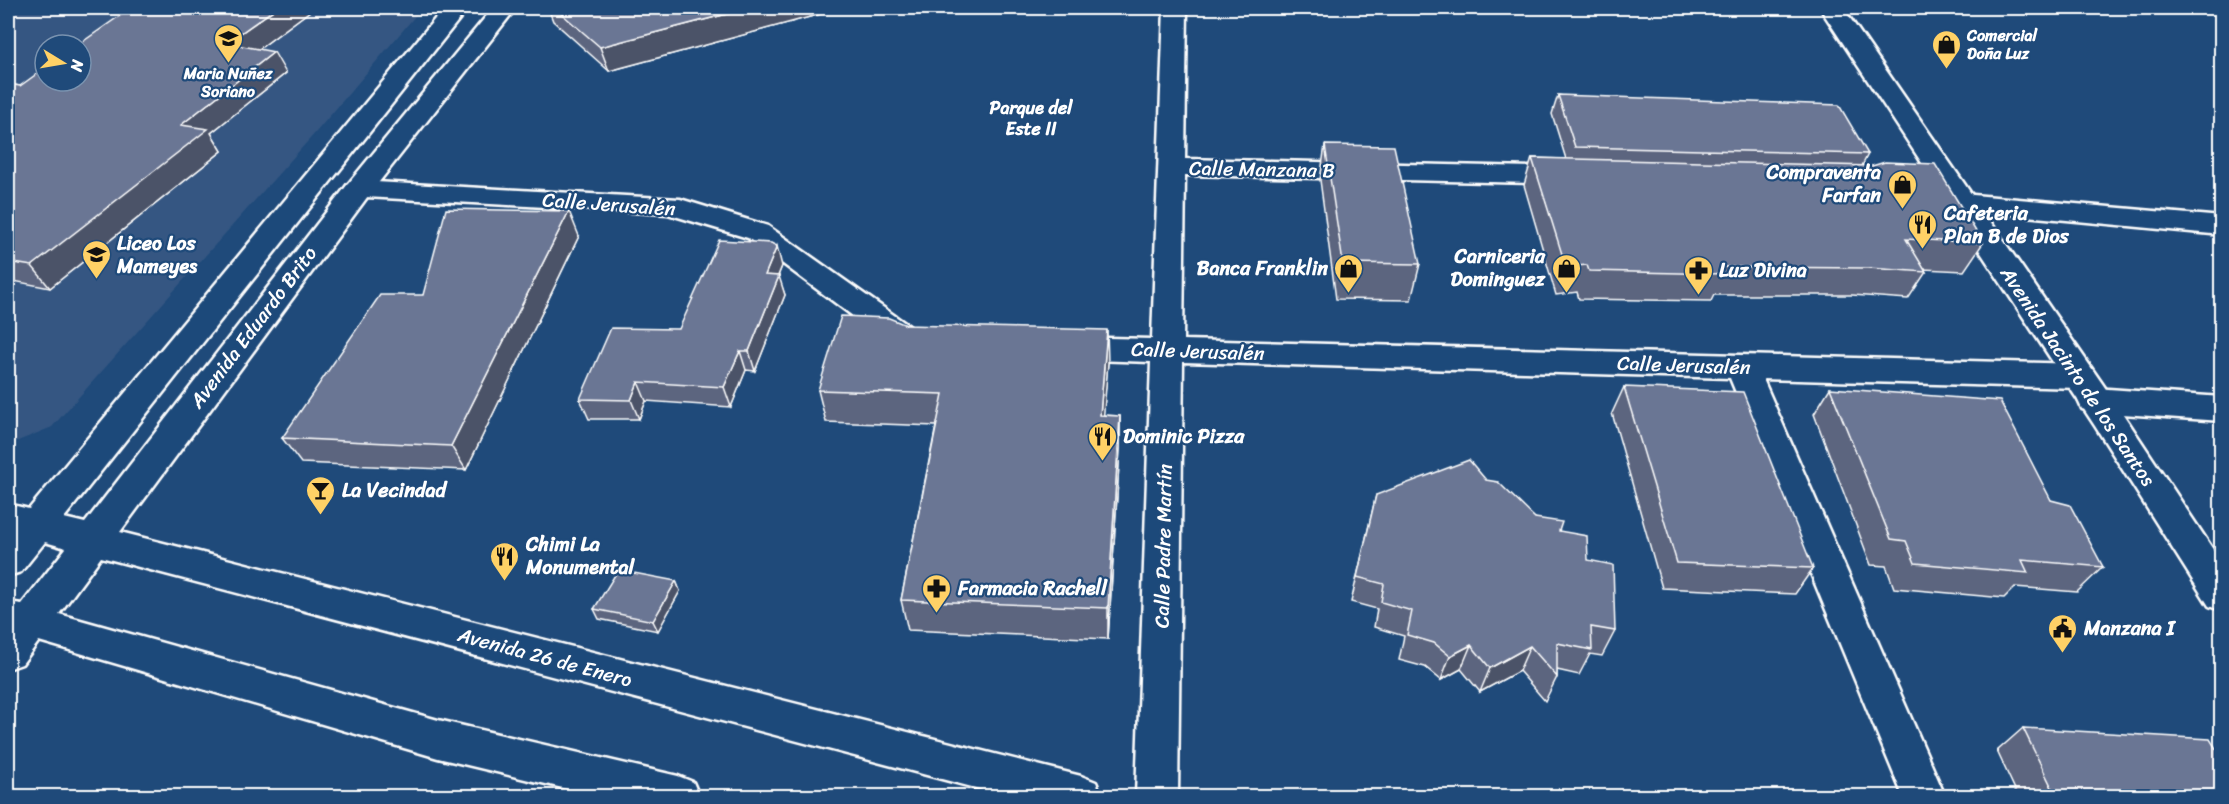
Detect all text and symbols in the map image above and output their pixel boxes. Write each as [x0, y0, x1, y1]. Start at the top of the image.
place label: Comercial Doña Luz [1966, 21, 2039, 68]
school or university icon: Maria Nuñez Soriano [212, 22, 244, 64]
shop icon: Comercial Doña Luz [1930, 28, 1962, 70]
north arrow [33, 33, 93, 93]
text: N [62, 57, 93, 75]
place label: Maria Nuñez Soriano [183, 59, 274, 106]
district label: Parque del Este II [990, 92, 1073, 145]
street label: Calle Manzana B [1189, 151, 1335, 188]
place label: Compraventa Farfan [1765, 155, 1881, 213]
shop icon: Compraventa Farfan [1886, 168, 1918, 210]
street label: Calle Jerusalén [541, 182, 677, 227]
place label: Cafeteria Plan B de Dios [1943, 196, 2070, 254]
restaurant icon: Cafeteria Plan B de Dios [1907, 208, 1939, 250]
place label: Liceo Los Mameyes [116, 226, 198, 284]
school or university icon: Liceo Los Mameyes [80, 238, 112, 280]
street label: Avenida Eduardo Brito [180, 238, 326, 417]
place label: Carniceria Dominguez [1451, 239, 1546, 297]
place label: Banca Franklin [1197, 251, 1328, 286]
shop icon: Banca Franklin [1333, 252, 1365, 294]
shop icon: Carniceria Dominguez [1550, 252, 1582, 294]
place label: Luz Divina [1719, 253, 1807, 288]
pharmacy icon: Luz Divina [1682, 254, 1714, 296]
street label: Avenida Jacinto de los Santos [1990, 258, 2165, 494]
street label: Calle Jerusalén [1131, 332, 1265, 371]
street label: Calle Jerusalén [1617, 346, 1751, 385]
place label: Dominic Pizza [1123, 419, 1245, 454]
restaurant icon: Dominic Pizza [1086, 420, 1118, 462]
street label: Calle Padre Martín [1145, 463, 1182, 628]
place label: La Vecindad [342, 473, 448, 508]
bar icon: La Vecindad [305, 474, 337, 516]
place label: Chimi La Monumental [525, 527, 636, 585]
restaurant icon: Chimi La Monumental [489, 540, 521, 582]
place label: Farmacia Rachell [957, 571, 1108, 606]
pharmacy icon: Farmacia Rachell [921, 572, 953, 614]
place label: Manzana I [2083, 611, 2177, 646]
public building icon: Manzana I [2047, 612, 2079, 654]
street label: Avenida 26 de Enero [453, 617, 636, 698]

